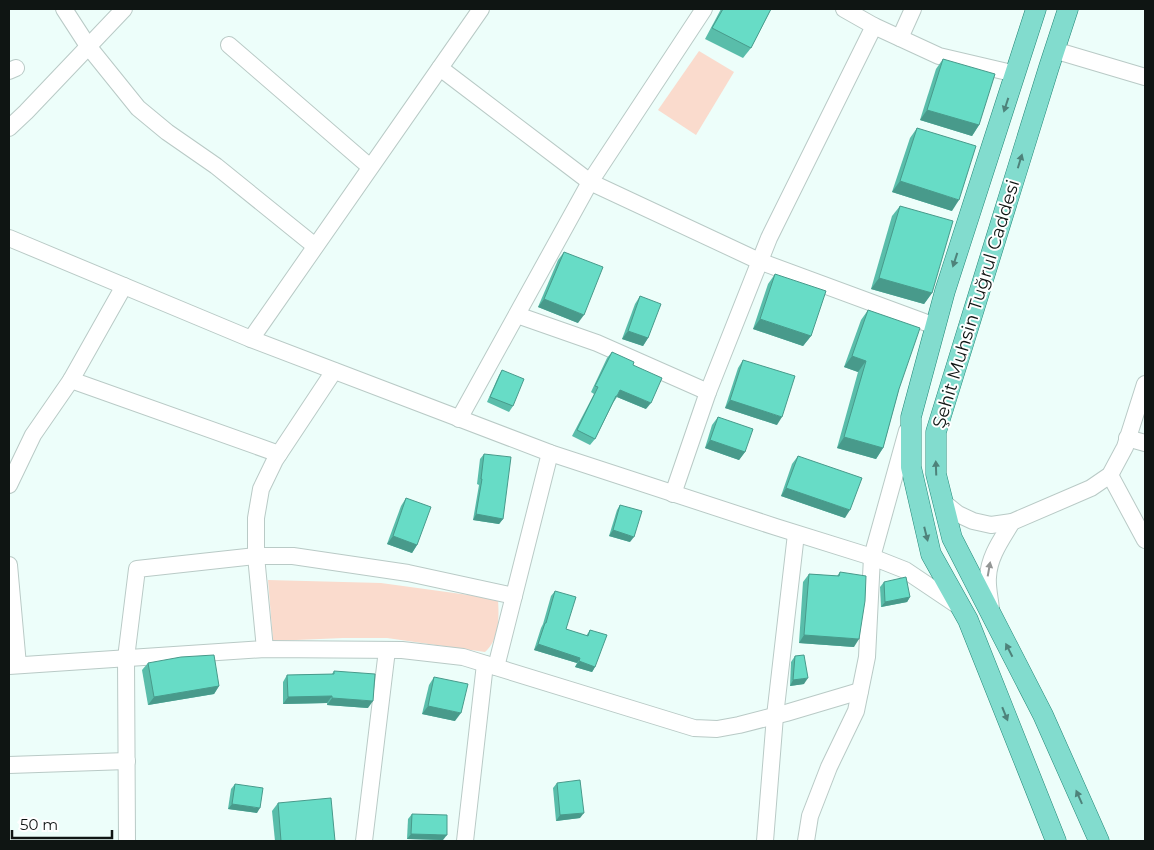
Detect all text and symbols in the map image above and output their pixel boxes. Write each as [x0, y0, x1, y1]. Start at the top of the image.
one-way arrow [1001, 98, 1009, 113]
one-way arrow [1016, 153, 1024, 168]
street label: Şehit Muhsin Tuğrul Caddesi [928, 177, 1024, 431]
one-way arrow [951, 252, 958, 267]
one-way arrow [932, 460, 940, 476]
one-way arrow [922, 526, 930, 541]
one-way arrow [986, 560, 994, 576]
one-way arrow [1005, 643, 1013, 657]
one-way arrow [1001, 707, 1009, 722]
one-way arrow [1074, 790, 1082, 804]
scale bar [12, 808, 112, 840]
text: 50 m [20, 815, 58, 834]

